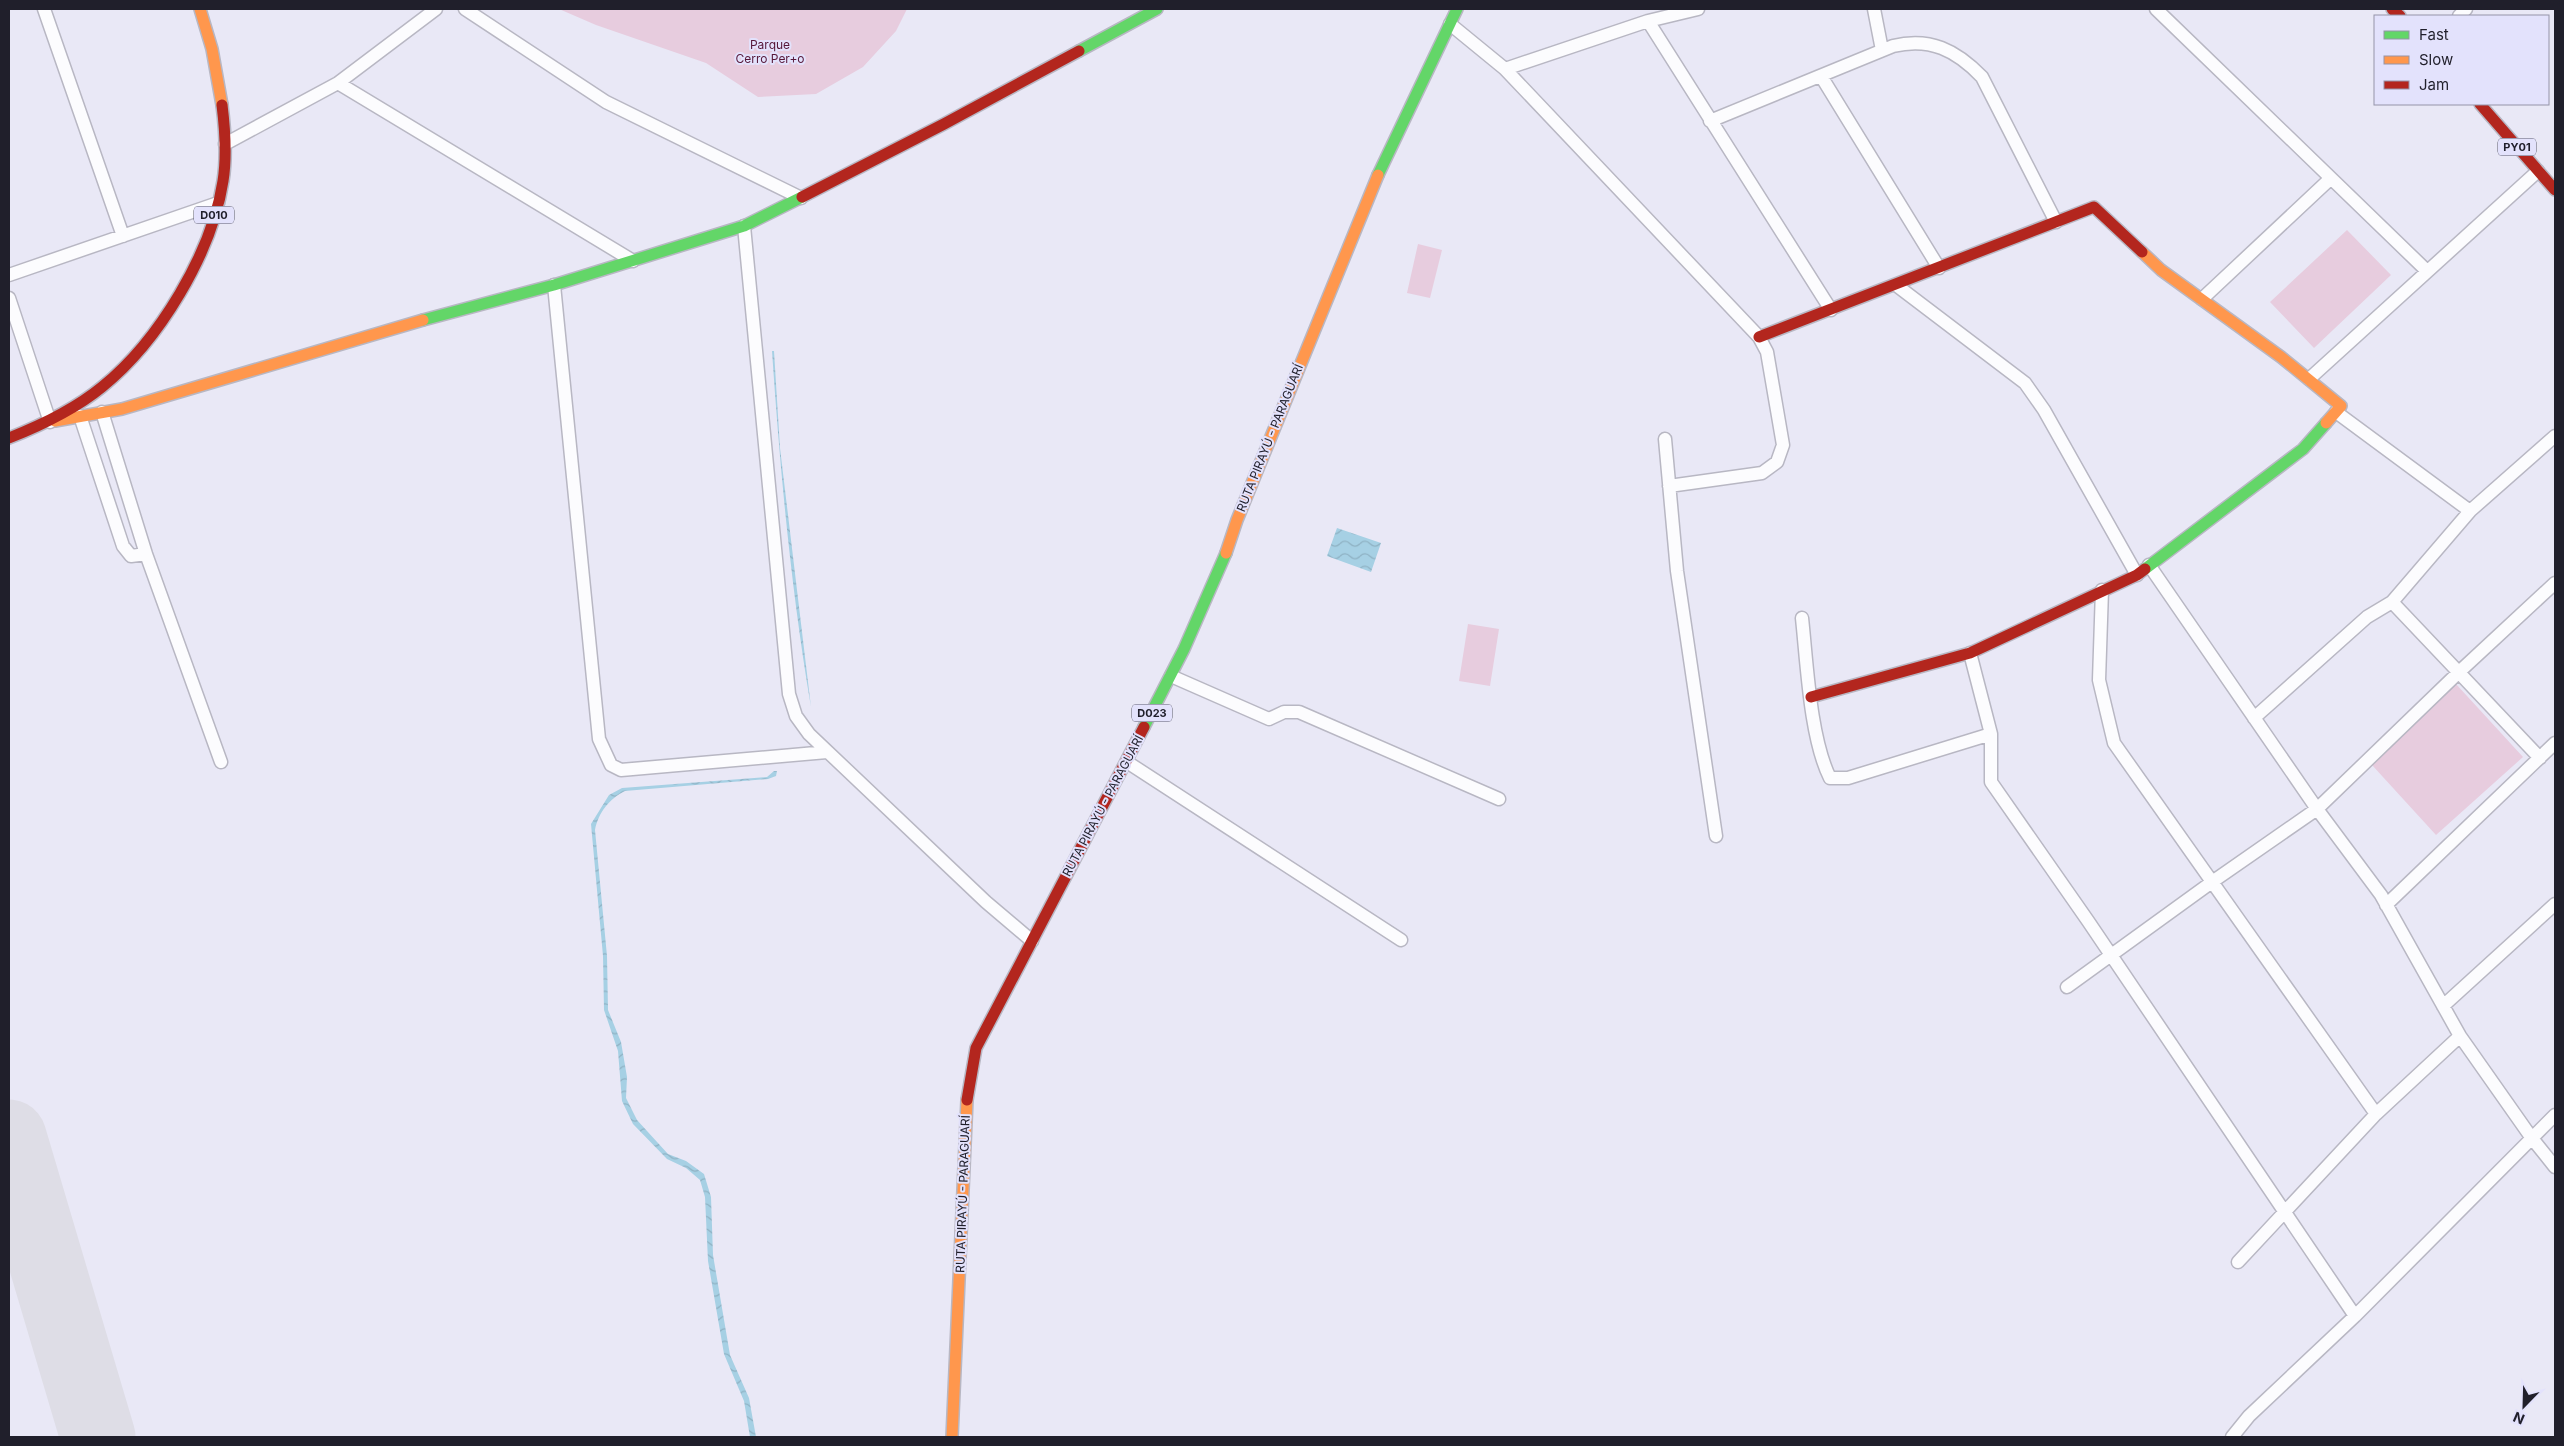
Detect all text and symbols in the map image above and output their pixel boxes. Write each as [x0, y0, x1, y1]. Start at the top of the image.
legend [2374, 15, 2549, 105]
text: Fast [2419, 25, 2449, 44]
park label: Parque Cerro Per+o [735, 37, 805, 66]
text: Slow [2419, 50, 2453, 69]
text: Jam [2419, 75, 2449, 94]
road number: PY01 [2498, 138, 2536, 156]
road number: D010 [194, 206, 234, 224]
street label: RUTA PIRAYÚ - PARAGUARÍ [1233, 361, 1306, 514]
road number: D023 [1132, 704, 1172, 721]
street label: RUTA PIRAYÚ - PARAGUARÍ [1059, 732, 1147, 879]
street label: RUTA PIRAYÚ - PARAGUARÍ [952, 1114, 973, 1273]
north arrow [2499, 1381, 2549, 1431]
text: N [2510, 1409, 2527, 1428]

